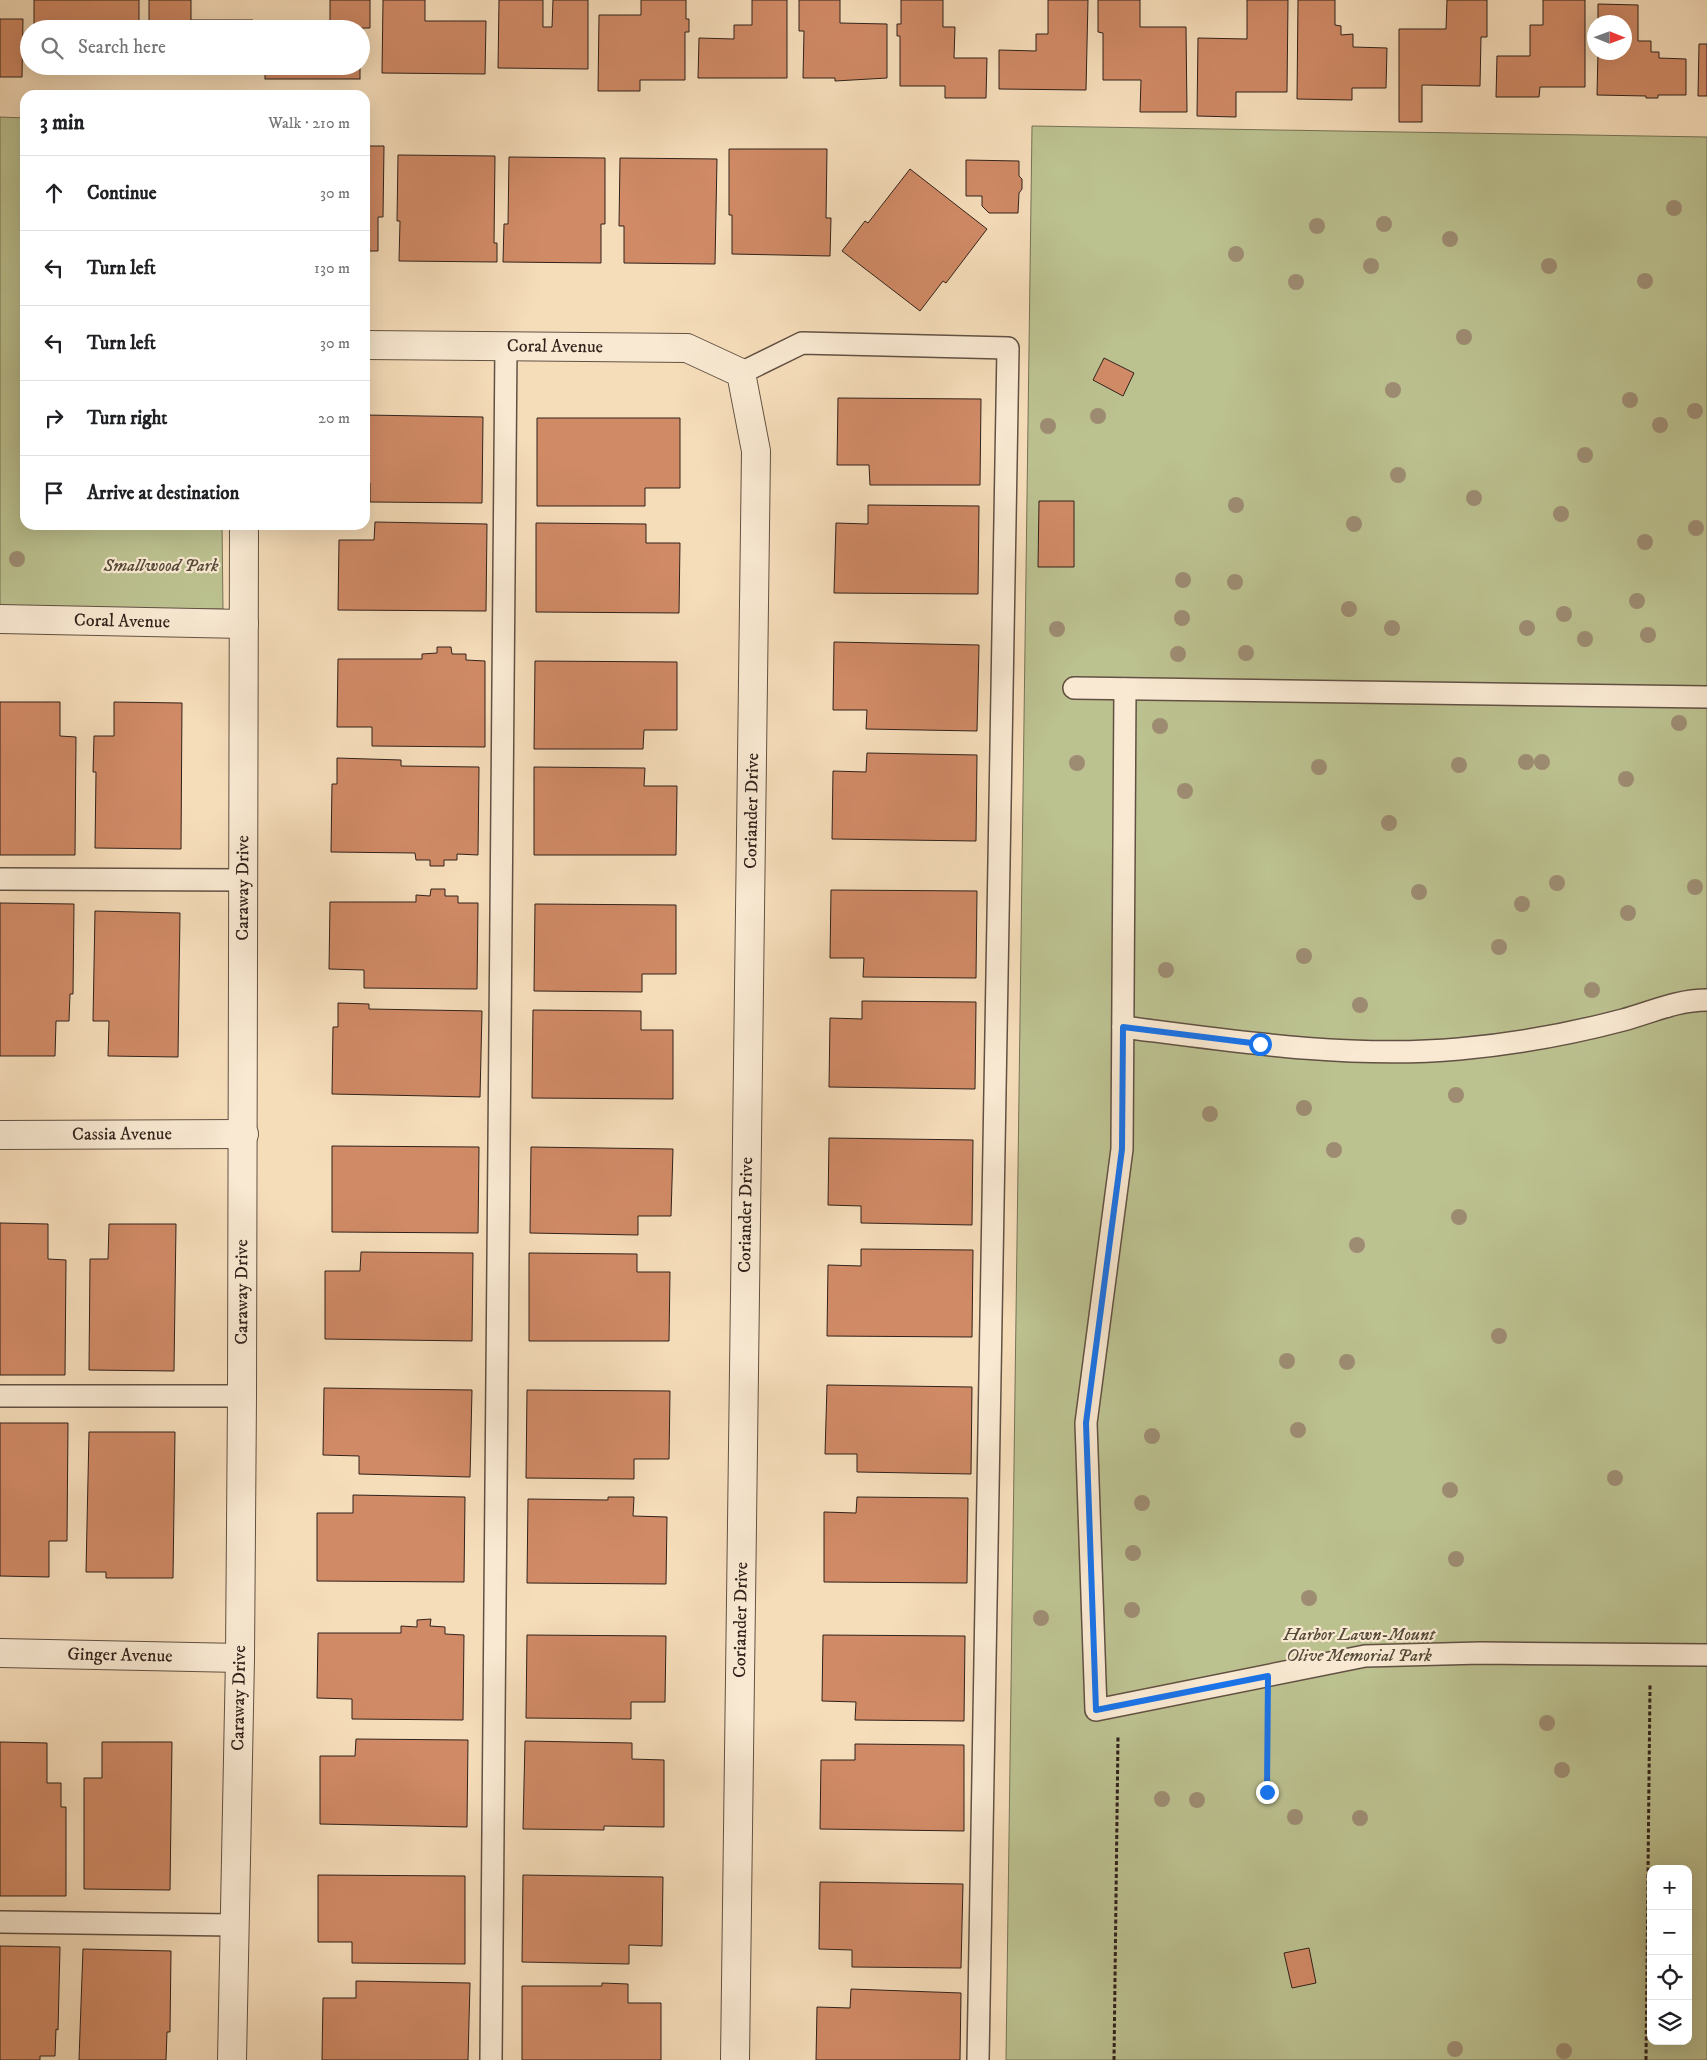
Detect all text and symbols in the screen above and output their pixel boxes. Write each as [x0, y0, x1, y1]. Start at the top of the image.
north arrow [1587, 15, 1632, 60]
search box [20, 20, 370, 75]
icon: search [38, 34, 66, 62]
text: Search here [78, 36, 166, 59]
text: 3 min [40, 110, 85, 136]
text: Walk · 210 m [268, 113, 350, 133]
icon: ahead [40, 179, 68, 207]
text: Continue [87, 182, 157, 205]
text: 30 m [320, 183, 350, 203]
icon: left [40, 254, 68, 282]
text: Turn left [87, 257, 156, 280]
text: 130 m [314, 258, 350, 278]
icon: left [40, 329, 68, 357]
text: Turn left [87, 332, 156, 355]
text: 30 m [320, 333, 350, 353]
street label: Coral Avenue [507, 335, 603, 358]
icon: right [40, 404, 68, 432]
text: Turn right [87, 407, 167, 430]
text: 20 m [318, 408, 350, 428]
icon: arrive [40, 479, 68, 507]
text: Arrive at destination [87, 482, 239, 505]
park label: Smallwood Park [102, 555, 219, 577]
street label: Coral Avenue [74, 610, 170, 633]
street label: Coriander Drive [740, 753, 764, 869]
street label: Caraway Drive [232, 835, 254, 941]
route start [1249, 1033, 1272, 1056]
street label: Cassia Avenue [72, 1123, 172, 1146]
street label: Coriander Drive [734, 1157, 758, 1273]
street label: Caraway Drive [231, 1239, 253, 1345]
street label: Coriander Drive [729, 1562, 753, 1678]
park label: Harbor Lawn-Mount Olive Memorial Park [1282, 1624, 1436, 1667]
street label: Ginger Avenue [67, 1643, 173, 1668]
street label: Caraway Drive [227, 1645, 251, 1751]
route end [1256, 1781, 1279, 1804]
map controls [1647, 1865, 1692, 2045]
button: + [1647, 1865, 1692, 1910]
button: − [1647, 1910, 1692, 1955]
button: locate [1647, 1955, 1692, 2000]
button: layers [1647, 2000, 1692, 2045]

